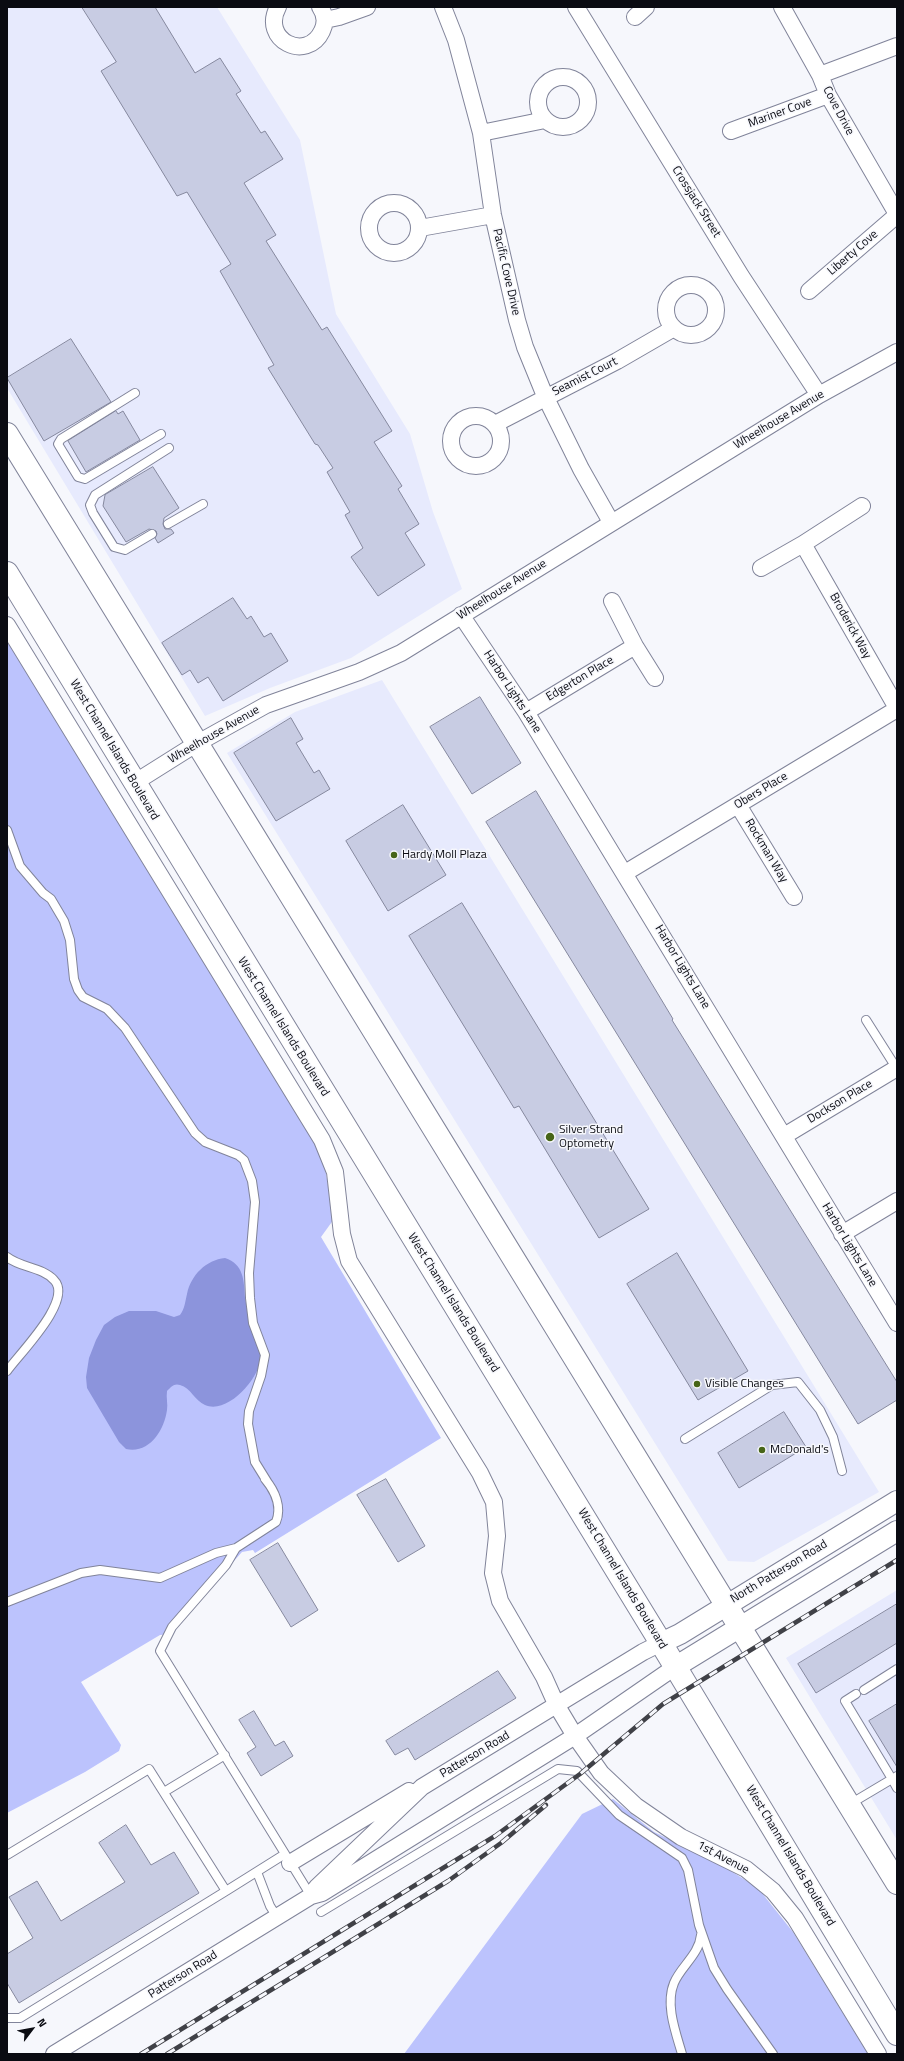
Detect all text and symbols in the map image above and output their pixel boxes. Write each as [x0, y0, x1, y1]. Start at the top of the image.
street label: Cove Drive [819, 84, 857, 138]
street label: Mariner Cove [746, 95, 814, 131]
street label: Crossjack Street [668, 164, 724, 240]
street label: Pacific Cove Drive [489, 227, 523, 317]
street label: Liberty Cove [825, 227, 881, 279]
street label: Seamist Court [550, 354, 620, 400]
street label: Wheelhouse Avenue [731, 387, 827, 453]
street label: Wheelhouse Avenue [455, 557, 549, 623]
street label: Broderick Way [826, 591, 874, 661]
street label: Harbor Lights Lane [480, 648, 544, 736]
street label: Edgerton Place [544, 653, 616, 705]
street label: West Channel Islands Boulevard [66, 677, 162, 823]
street label: Wheelhouse Avenue [166, 703, 262, 767]
street label: Obers Place [732, 769, 790, 813]
street label: Rockman Way [741, 816, 791, 886]
place label: Hardy Moll Plaza [402, 848, 487, 862]
marker: Hardy Moll Plaza [389, 850, 399, 860]
street label: Harbor Lights Lane [651, 922, 713, 1012]
street label: West Channel Islands Boulevard [234, 955, 332, 1099]
street label: Dockson Place [805, 1077, 875, 1127]
place label: Silver Strand Optometry [559, 1123, 623, 1151]
marker: Silver Strand Optometry [544, 1131, 556, 1143]
street label: Harbor Lights Lane [818, 1200, 880, 1290]
street label: West Channel Islands Boulevard [404, 1231, 502, 1375]
place label: Visible Changes [705, 1377, 784, 1391]
marker: Visible Changes [692, 1379, 702, 1389]
place label: McDonald's [770, 1443, 829, 1457]
marker: McDonald's [757, 1445, 767, 1455]
street label: West Channel Islands Boulevard [574, 1506, 670, 1652]
street label: North Patterson Road [728, 1537, 830, 1607]
street label: Patterson Road [438, 1729, 512, 1781]
street label: West Channel Islands Boulevard [742, 1783, 838, 1929]
street label: 1st Avenue [695, 1838, 751, 1878]
street label: Patterson Road [146, 1948, 220, 2002]
north arrow [12, 2009, 52, 2049]
text: N [33, 2015, 51, 2030]

